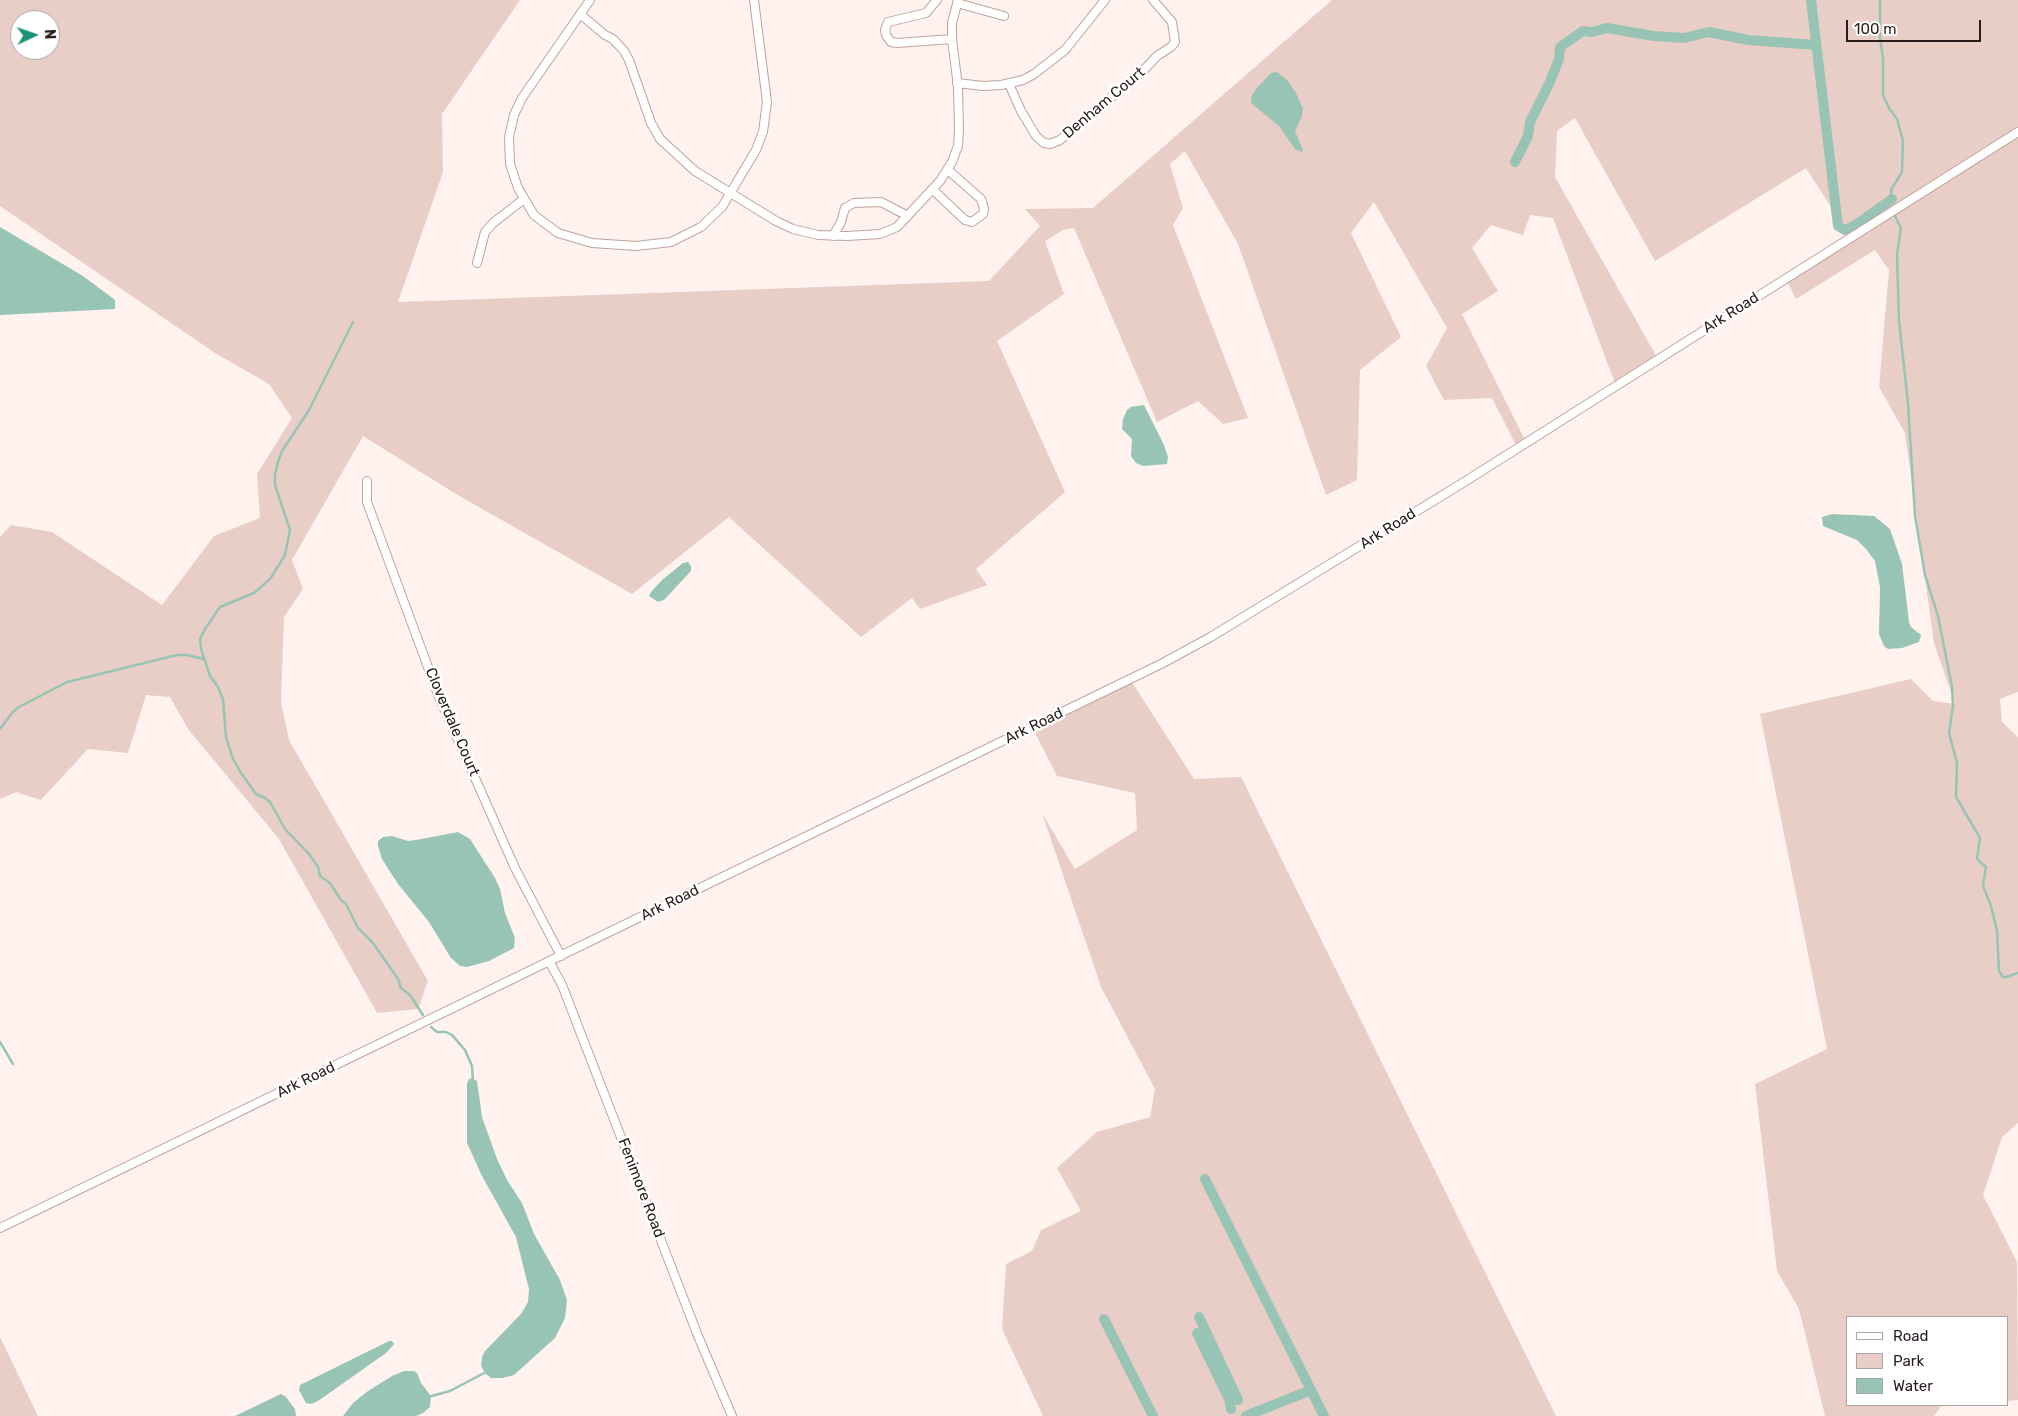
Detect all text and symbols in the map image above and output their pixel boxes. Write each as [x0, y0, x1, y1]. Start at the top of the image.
north arrow [10, 10, 60, 60]
scale bar [1848, 10, 1983, 42]
text: 100 m [1854, 20, 1896, 38]
text: N [41, 29, 58, 40]
street label: Denham Court [1059, 64, 1149, 142]
street label: Ark Road [1700, 289, 1762, 337]
street label: Ark Road [1357, 505, 1419, 553]
street label: Cloverdale Court [421, 665, 483, 779]
street label: Ark Road [1002, 704, 1066, 748]
street label: Ark Road [638, 881, 702, 925]
street label: Ark Road [274, 1058, 338, 1102]
street label: Fenimore Road [614, 1136, 668, 1240]
legend [1846, 1316, 2008, 1406]
text: Road [1893, 1327, 1929, 1345]
text: Park [1893, 1352, 1924, 1370]
text: Water [1893, 1377, 1933, 1395]

